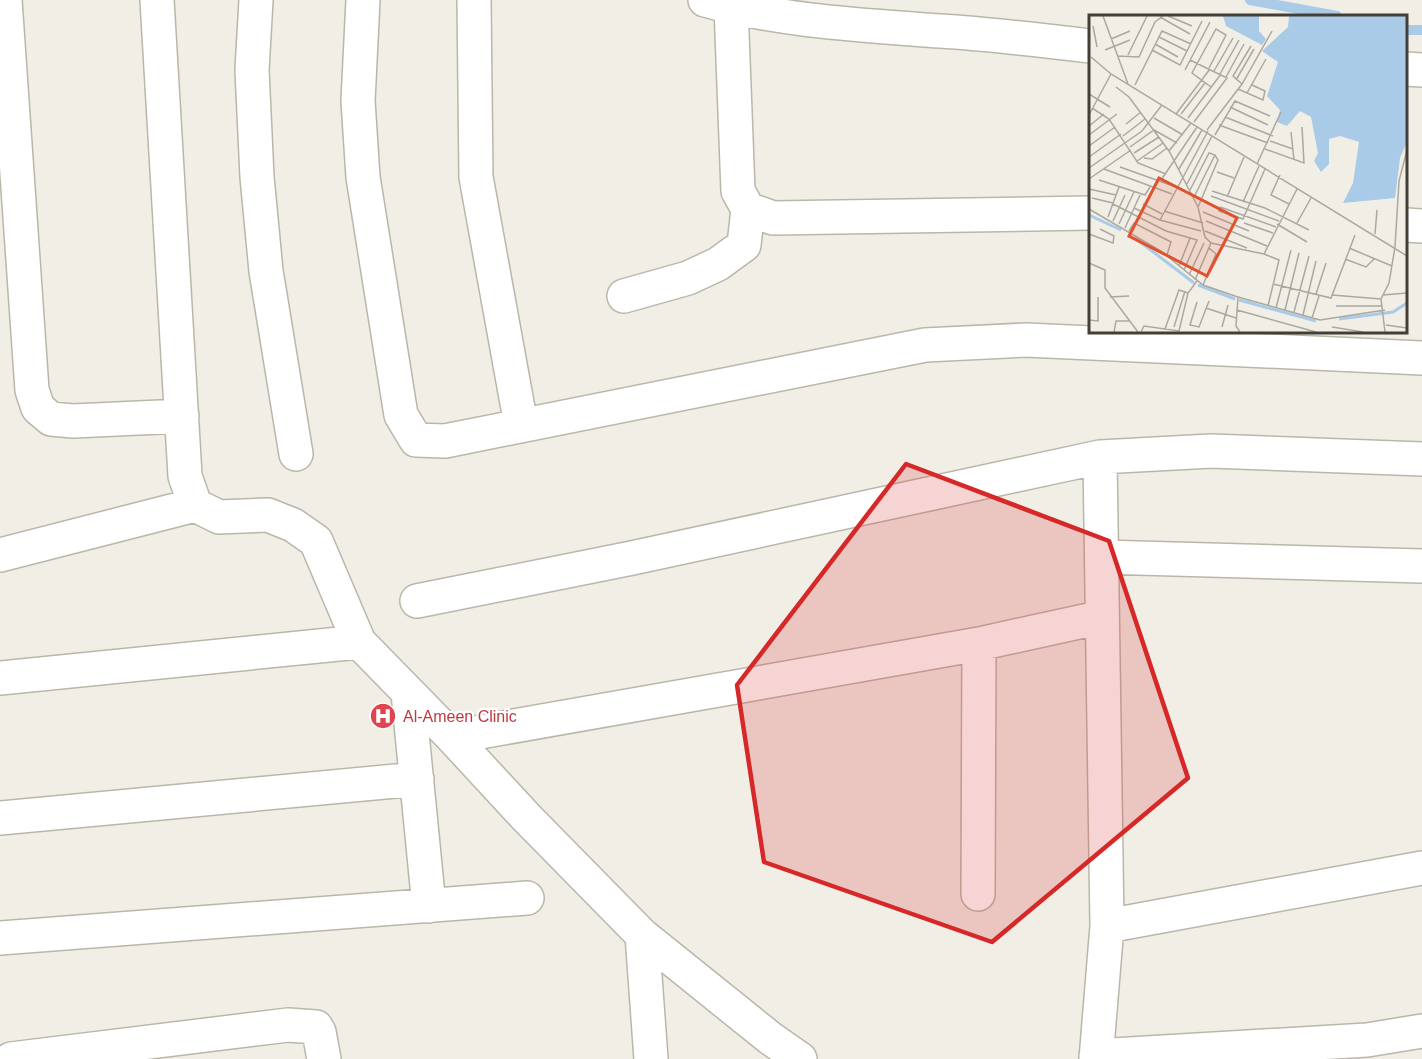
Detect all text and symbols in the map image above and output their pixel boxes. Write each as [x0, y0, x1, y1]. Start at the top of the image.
inset map [1089, 15, 1407, 333]
hospital icon: Al-Ameen Clinic [368, 701, 398, 731]
place label: Al-Ameen Clinic [403, 708, 517, 725]

